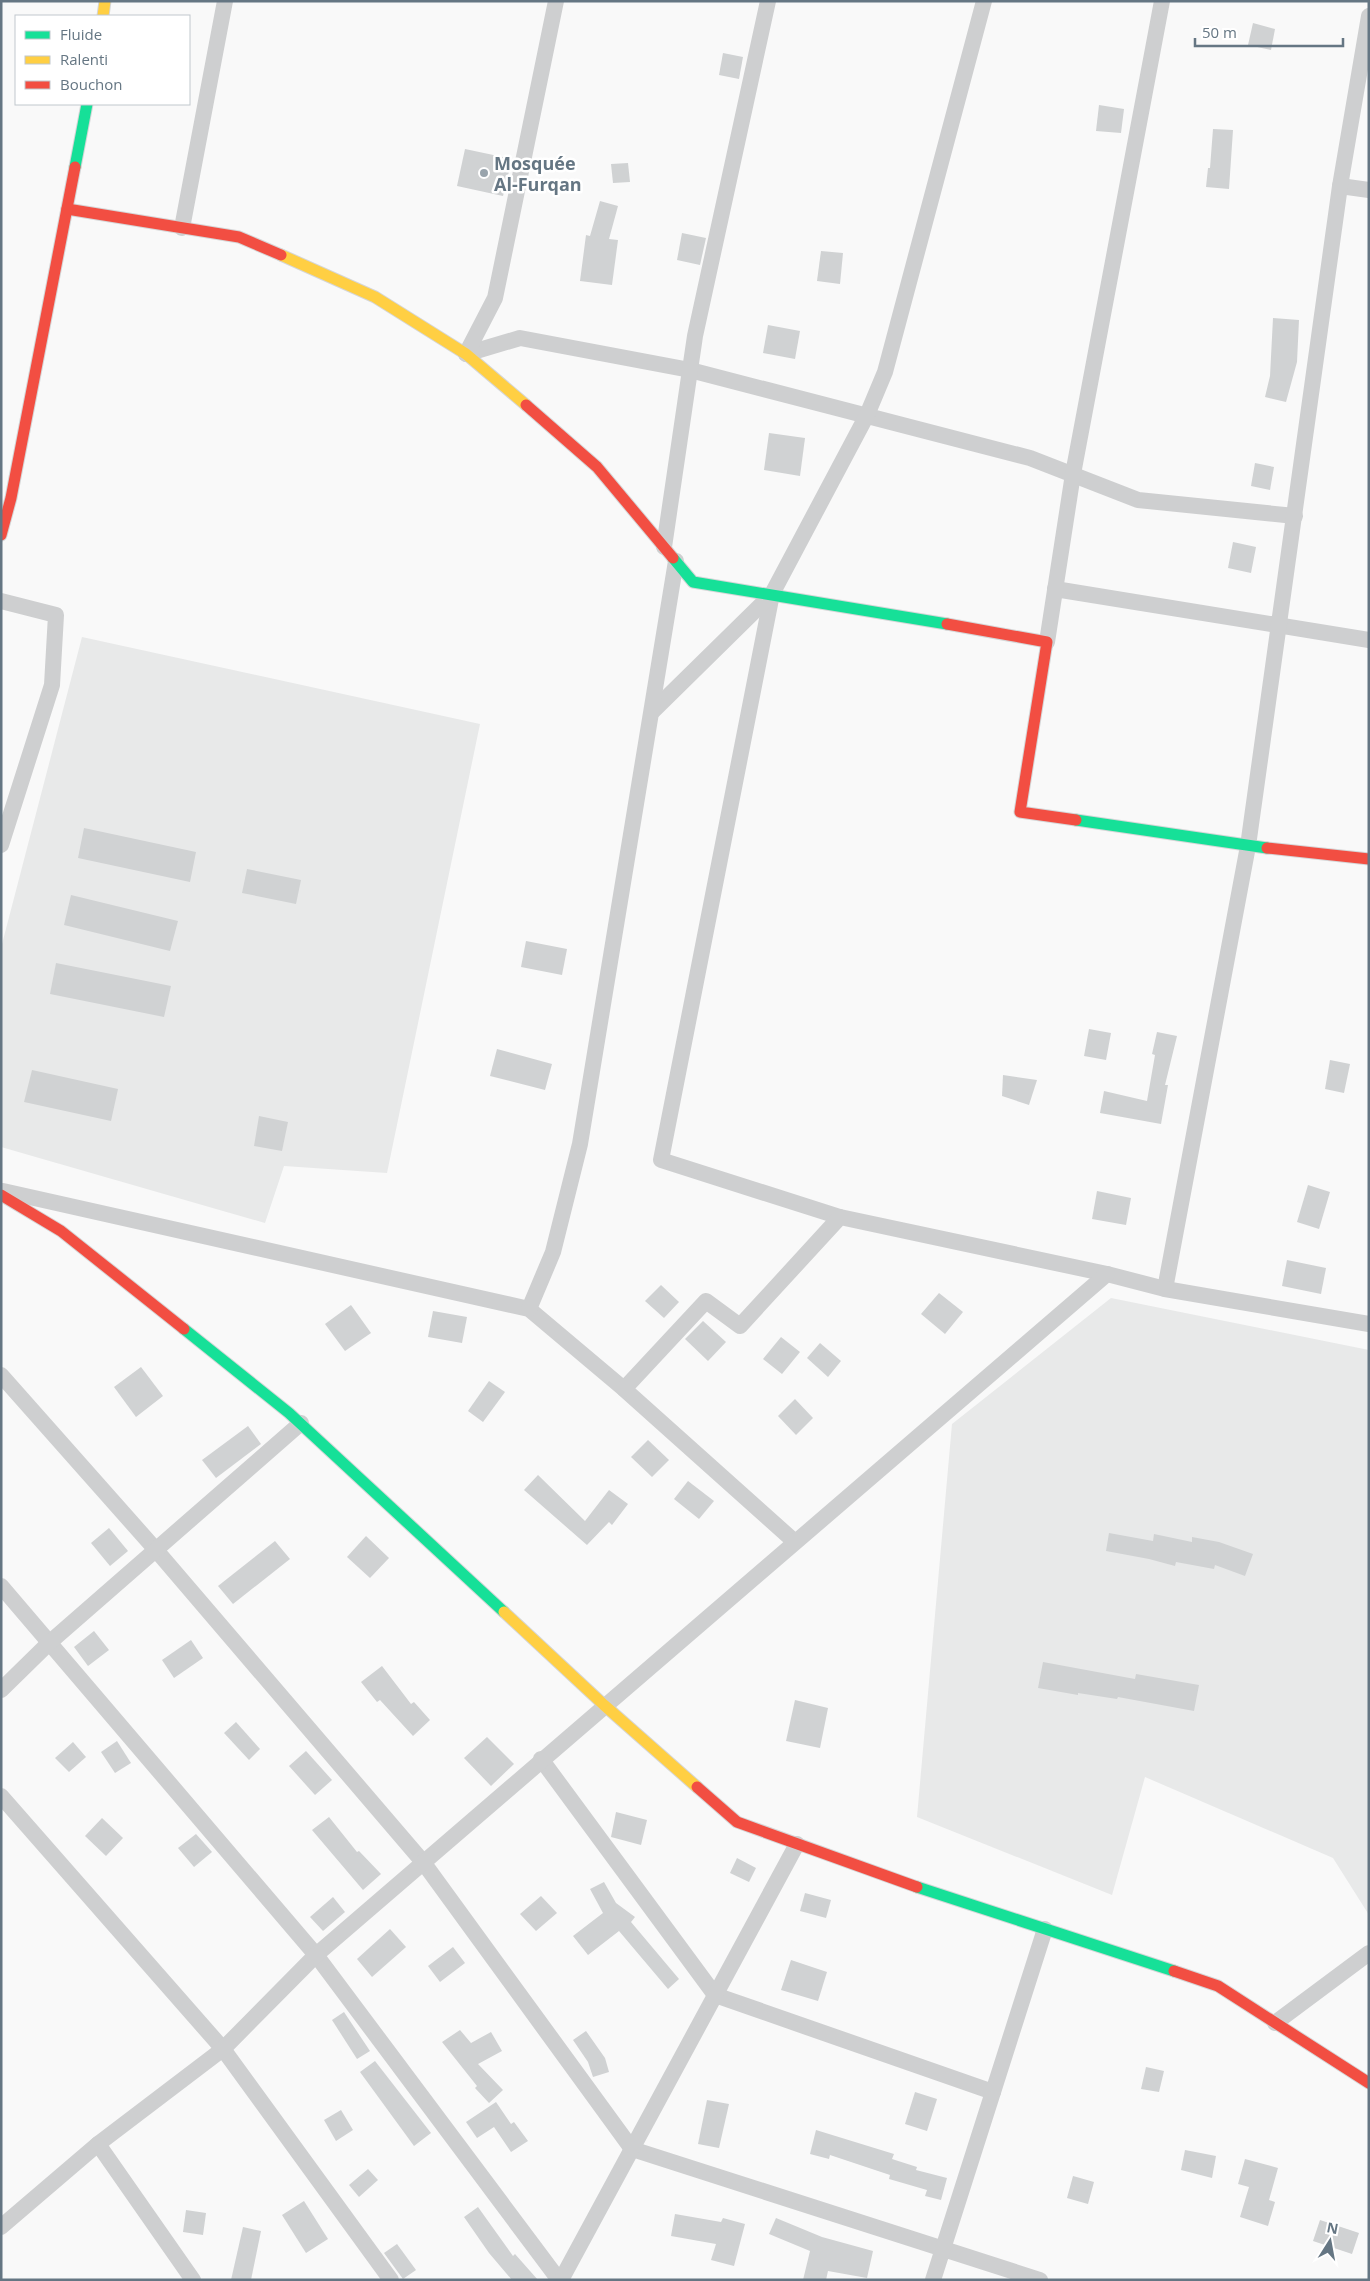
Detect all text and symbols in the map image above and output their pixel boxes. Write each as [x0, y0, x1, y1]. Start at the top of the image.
legend [15, 15, 190, 105]
scale bar [1195, 15, 1342, 47]
text: 50 m [1202, 22, 1237, 42]
text: Fluide [60, 24, 102, 44]
text: Ralenti [60, 49, 108, 69]
text: Bouchon [60, 74, 123, 94]
place label: Mosquée Al-Furqan [494, 151, 582, 196]
marker: Mosquée Al-Furqan [478, 167, 490, 179]
north arrow [1305, 2216, 1355, 2266]
text: N [1325, 2217, 1340, 2238]

